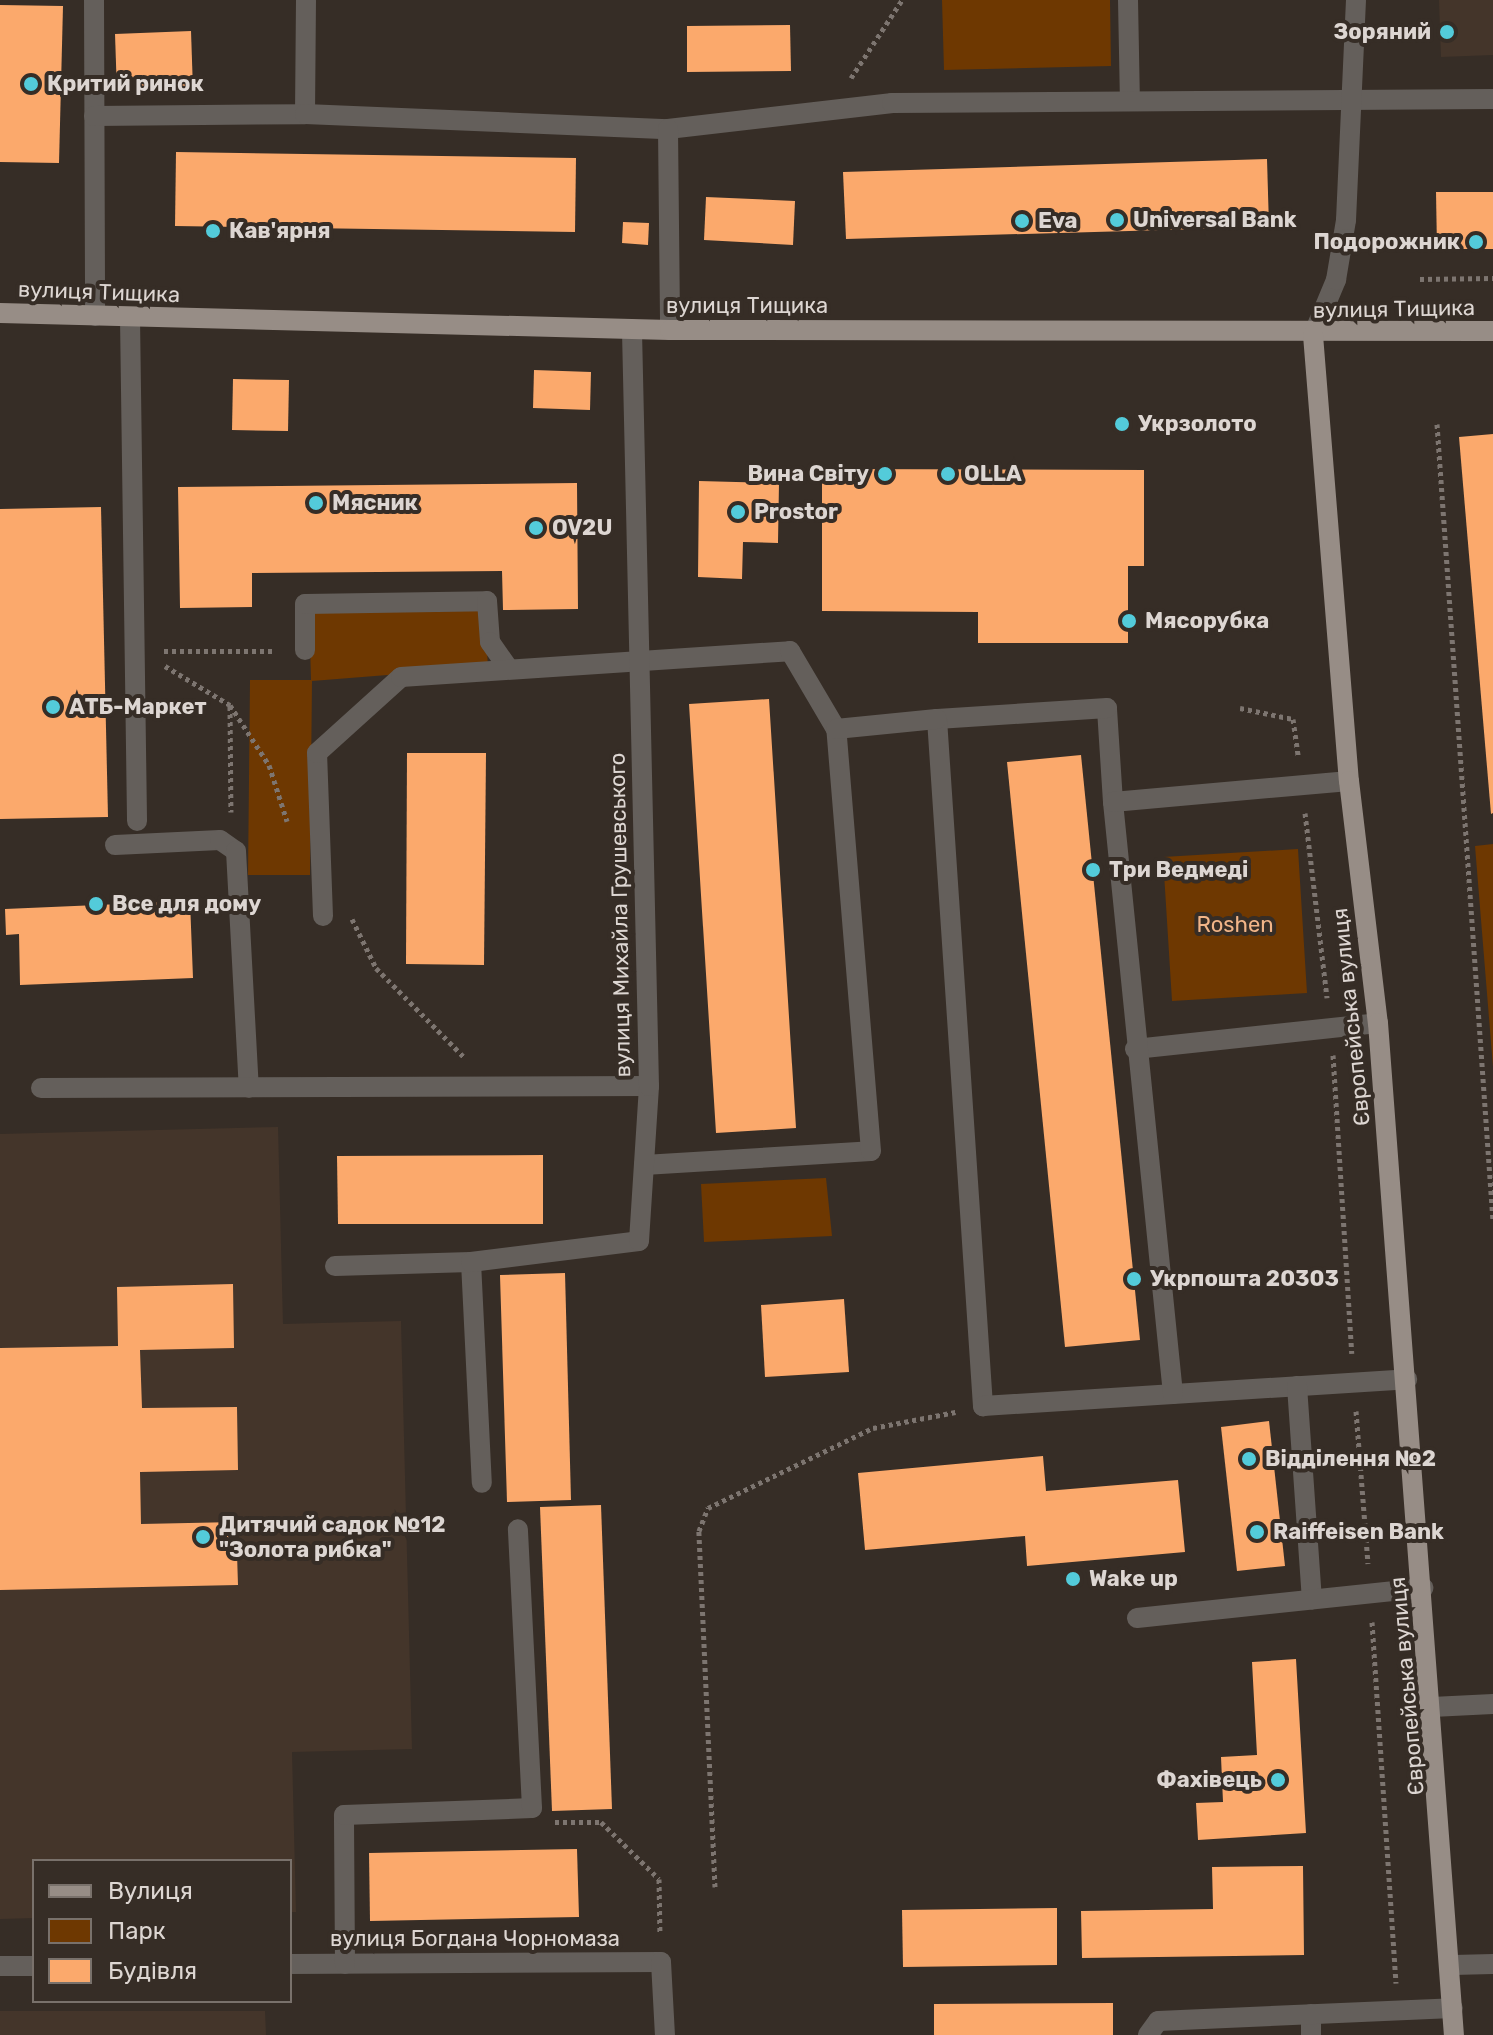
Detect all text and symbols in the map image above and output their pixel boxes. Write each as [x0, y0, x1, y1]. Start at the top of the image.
place label: Зоряний [1333, 19, 1431, 45]
marker: Зоряний [1438, 23, 1456, 41]
place label: Критий ринок [47, 71, 204, 97]
marker: Критий ринок [22, 75, 40, 93]
place label: Universal Bank [1133, 207, 1297, 233]
place label: Eva [1038, 208, 1077, 234]
marker: Universal Bank [1108, 211, 1126, 229]
marker: Eva [1013, 212, 1031, 230]
place label: Кав'ярня [229, 218, 331, 244]
marker: Кав'ярня [204, 222, 222, 240]
place label: Подорожник [1313, 229, 1460, 255]
marker: Подорожник [1467, 233, 1485, 251]
street label: вулиця Тищика [17, 276, 181, 308]
street label: вулиця Тищика [666, 293, 828, 319]
street label: вулиця Тищика [1313, 294, 1475, 324]
place label: Укрзолото [1138, 411, 1257, 437]
marker: Укрзолото [1113, 415, 1131, 433]
place label: Вина Світу [748, 461, 869, 487]
place label: OLLA [964, 461, 1022, 487]
marker: Вина Світу [876, 465, 894, 483]
marker: OLLA [939, 465, 957, 483]
place label: Мясник [332, 490, 418, 516]
marker: Мясник [307, 494, 325, 512]
place label: Prostor [754, 499, 838, 525]
marker: Prostor [729, 503, 747, 521]
place label: OV2U [552, 515, 612, 541]
marker: OV2U [527, 519, 545, 537]
place label: Мясорубка [1145, 608, 1269, 634]
marker: Мясорубка [1120, 612, 1138, 630]
place label: АТБ-Маркет [69, 694, 207, 720]
marker: АТБ-Маркет [44, 698, 62, 716]
street label: вулиця Михайла Грушевського [604, 752, 636, 1078]
place label: Три Ведмеді [1109, 857, 1248, 883]
marker: Три Ведмеді [1084, 861, 1102, 879]
place label: Все для дому [112, 891, 261, 917]
marker: Все для дому [87, 895, 105, 913]
street label: Європейська вулиця [1326, 907, 1376, 1127]
park label: Roshen [1196, 912, 1274, 938]
place label: Укрпошта 20303 [1150, 1266, 1339, 1292]
marker: Укрпошта 20303 [1125, 1270, 1143, 1288]
place label: Відділення №2 [1265, 1446, 1436, 1472]
marker: Відділення №2 [1240, 1450, 1258, 1468]
place label: Дитячий садок №12 "Золота рибка" [219, 1511, 446, 1562]
place label: Raiffeisen Bank [1273, 1519, 1444, 1545]
marker: Raiffeisen Bank [1248, 1523, 1266, 1541]
marker: Дитячий садок №12 "Золота рибка" [194, 1528, 212, 1546]
place label: Wake up [1089, 1566, 1178, 1592]
marker: Wake up [1064, 1570, 1082, 1588]
street label: Європейська вулиця [1384, 1576, 1430, 1796]
place label: Фахівець [1156, 1767, 1262, 1793]
marker: Фахівець [1269, 1771, 1287, 1789]
legend [32, 1859, 292, 2003]
text: Вулиця [108, 1877, 193, 1905]
text: Парк [108, 1917, 166, 1945]
street label: вулиця Богдана Чорномаза [330, 1926, 620, 1952]
text: Будівля [108, 1957, 197, 1985]

